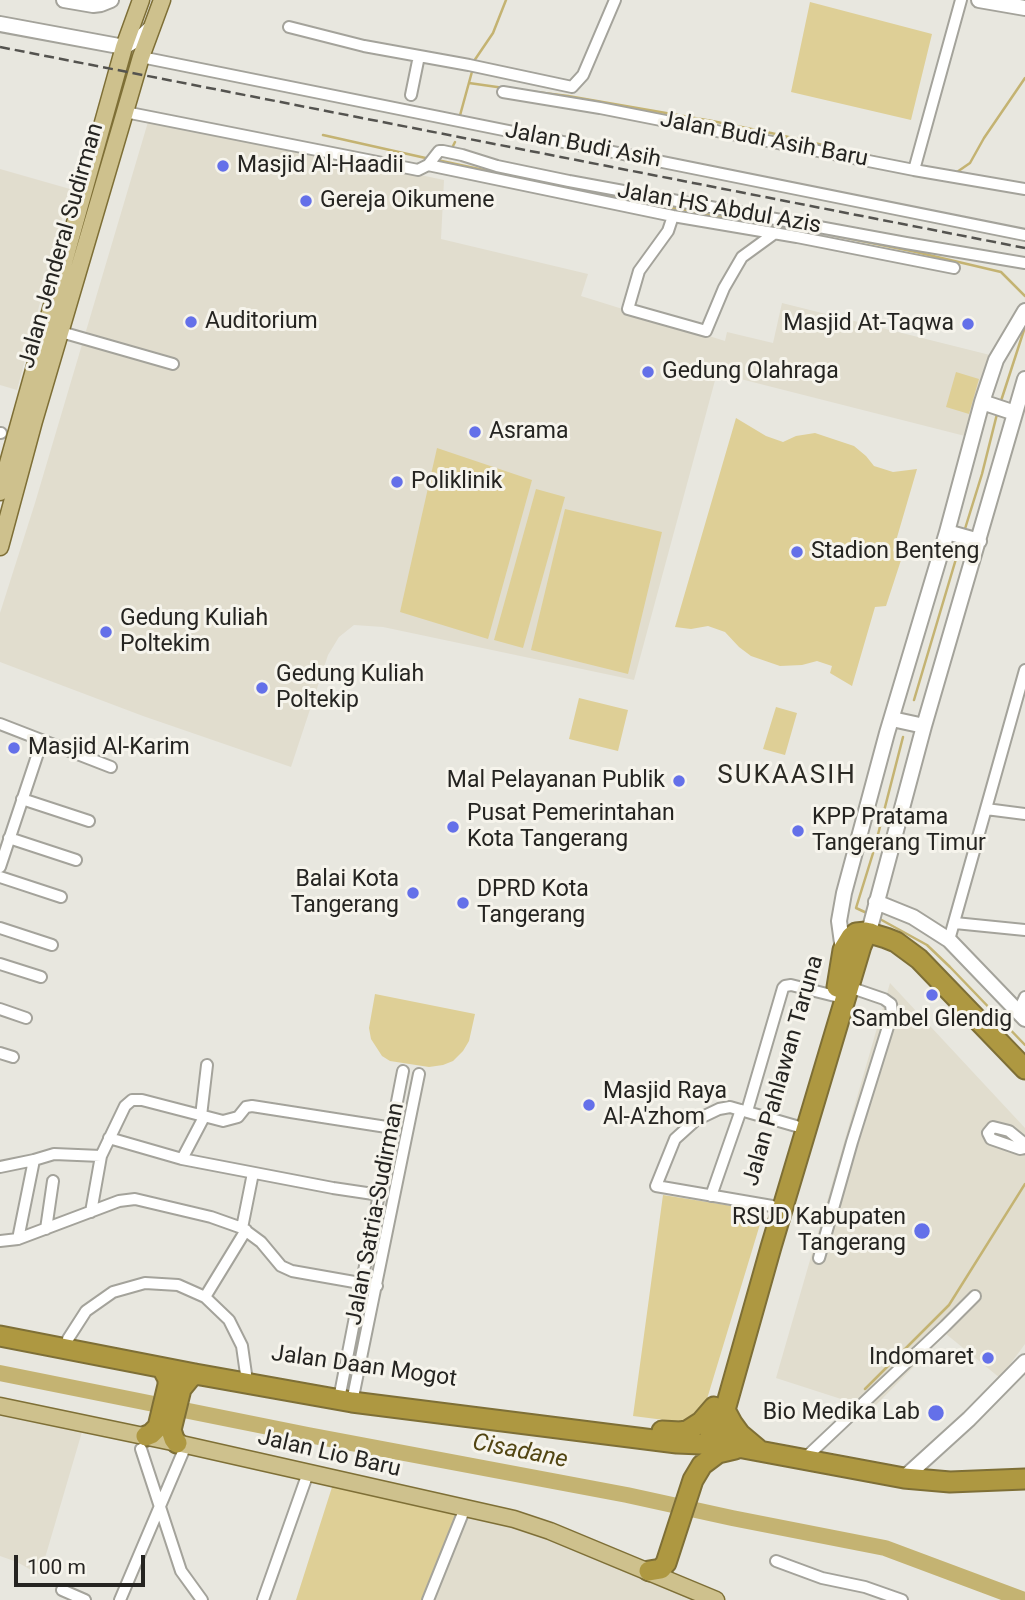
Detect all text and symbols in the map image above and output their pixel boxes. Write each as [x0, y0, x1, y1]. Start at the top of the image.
street label: Jalan Budi Asih Baru [658, 106, 870, 174]
street label: Jalan Budi Asih [503, 117, 663, 175]
street label: Jalan Jenderal Sudirman [14, 120, 110, 372]
place label: Masjid Al-Haadii [237, 152, 404, 180]
marker: Masjid Al-Haadii [215, 158, 231, 174]
street label: Jalan HS Abdul Azis [615, 177, 823, 241]
place label: Gereja Oikumene [320, 187, 494, 215]
marker: Gereja Oikumene [298, 193, 314, 209]
place label: Auditorium [205, 308, 318, 336]
place label: Masjid At-Taqwa [783, 310, 954, 338]
marker: Auditorium [183, 314, 199, 330]
marker: Masjid At-Taqwa [960, 316, 976, 332]
place label: Gedung Olahraga [662, 358, 839, 386]
marker: Gedung Olahraga [640, 364, 656, 380]
place label: Asrama [489, 418, 568, 446]
marker: Asrama [467, 424, 483, 440]
place label: Poliklinik [411, 468, 502, 496]
marker: Poliklinik [389, 474, 405, 490]
place label: Stadion Benteng [811, 538, 979, 566]
marker: Stadion Benteng [789, 544, 805, 560]
place label: Gedung Kuliah Poltekim [120, 605, 268, 659]
marker: Gedung Kuliah Poltekim [98, 624, 114, 640]
place label: Gedung Kuliah Poltekip [276, 661, 424, 715]
marker: Gedung Kuliah Poltekip [254, 680, 270, 696]
place label: Masjid Al-Karim [28, 734, 190, 762]
marker: Masjid Al-Karim [6, 740, 22, 756]
district label: SUKAASIH [718, 760, 856, 792]
place label: Mal Pelayanan Publik [447, 767, 665, 795]
marker: Mal Pelayanan Publik [671, 773, 687, 789]
place label: Pusat Pemerintahan Kota Tangerang [467, 800, 675, 854]
place label: KPP Pratama Tangerang Timur [812, 804, 986, 858]
marker: Pusat Pemerintahan Kota Tangerang [445, 819, 461, 835]
marker: KPP Pratama Tangerang Timur [790, 823, 806, 839]
place label: Balai Kota Tangerang [291, 866, 399, 920]
place label: DPRD Kota Tangerang [477, 876, 589, 930]
marker: Balai Kota Tangerang [405, 885, 421, 901]
marker: DPRD Kota Tangerang [455, 895, 471, 911]
street label: Jalan Pahlawan Taruna [738, 953, 830, 1189]
marker: Sambel Glendig [924, 987, 940, 1003]
place label: Sambel Glendig [852, 1006, 1012, 1034]
place label: Masjid Raya Al-A'zhom [603, 1078, 727, 1132]
marker: Masjid Raya Al-A'zhom [581, 1097, 597, 1113]
street label: Jalan Satria-Sudirman [341, 1101, 411, 1327]
place label: RSUD Kabupaten Tangerang [732, 1204, 906, 1258]
marker: RSUD Kabupaten Tangerang [912, 1221, 932, 1241]
street label: Jalan Daan Mogot [269, 1340, 459, 1394]
place label: Indomaret [869, 1344, 974, 1372]
marker: Indomaret [980, 1350, 996, 1366]
place label: Bio Medika Lab [763, 1399, 920, 1427]
marker: Bio Medika Lab [926, 1403, 946, 1423]
street label: Jalan Lio Baru [255, 1424, 403, 1484]
water label: Cisadane [470, 1429, 570, 1475]
scale bar [18, 1540, 149, 1584]
text: 100 m [27, 1555, 86, 1579]

